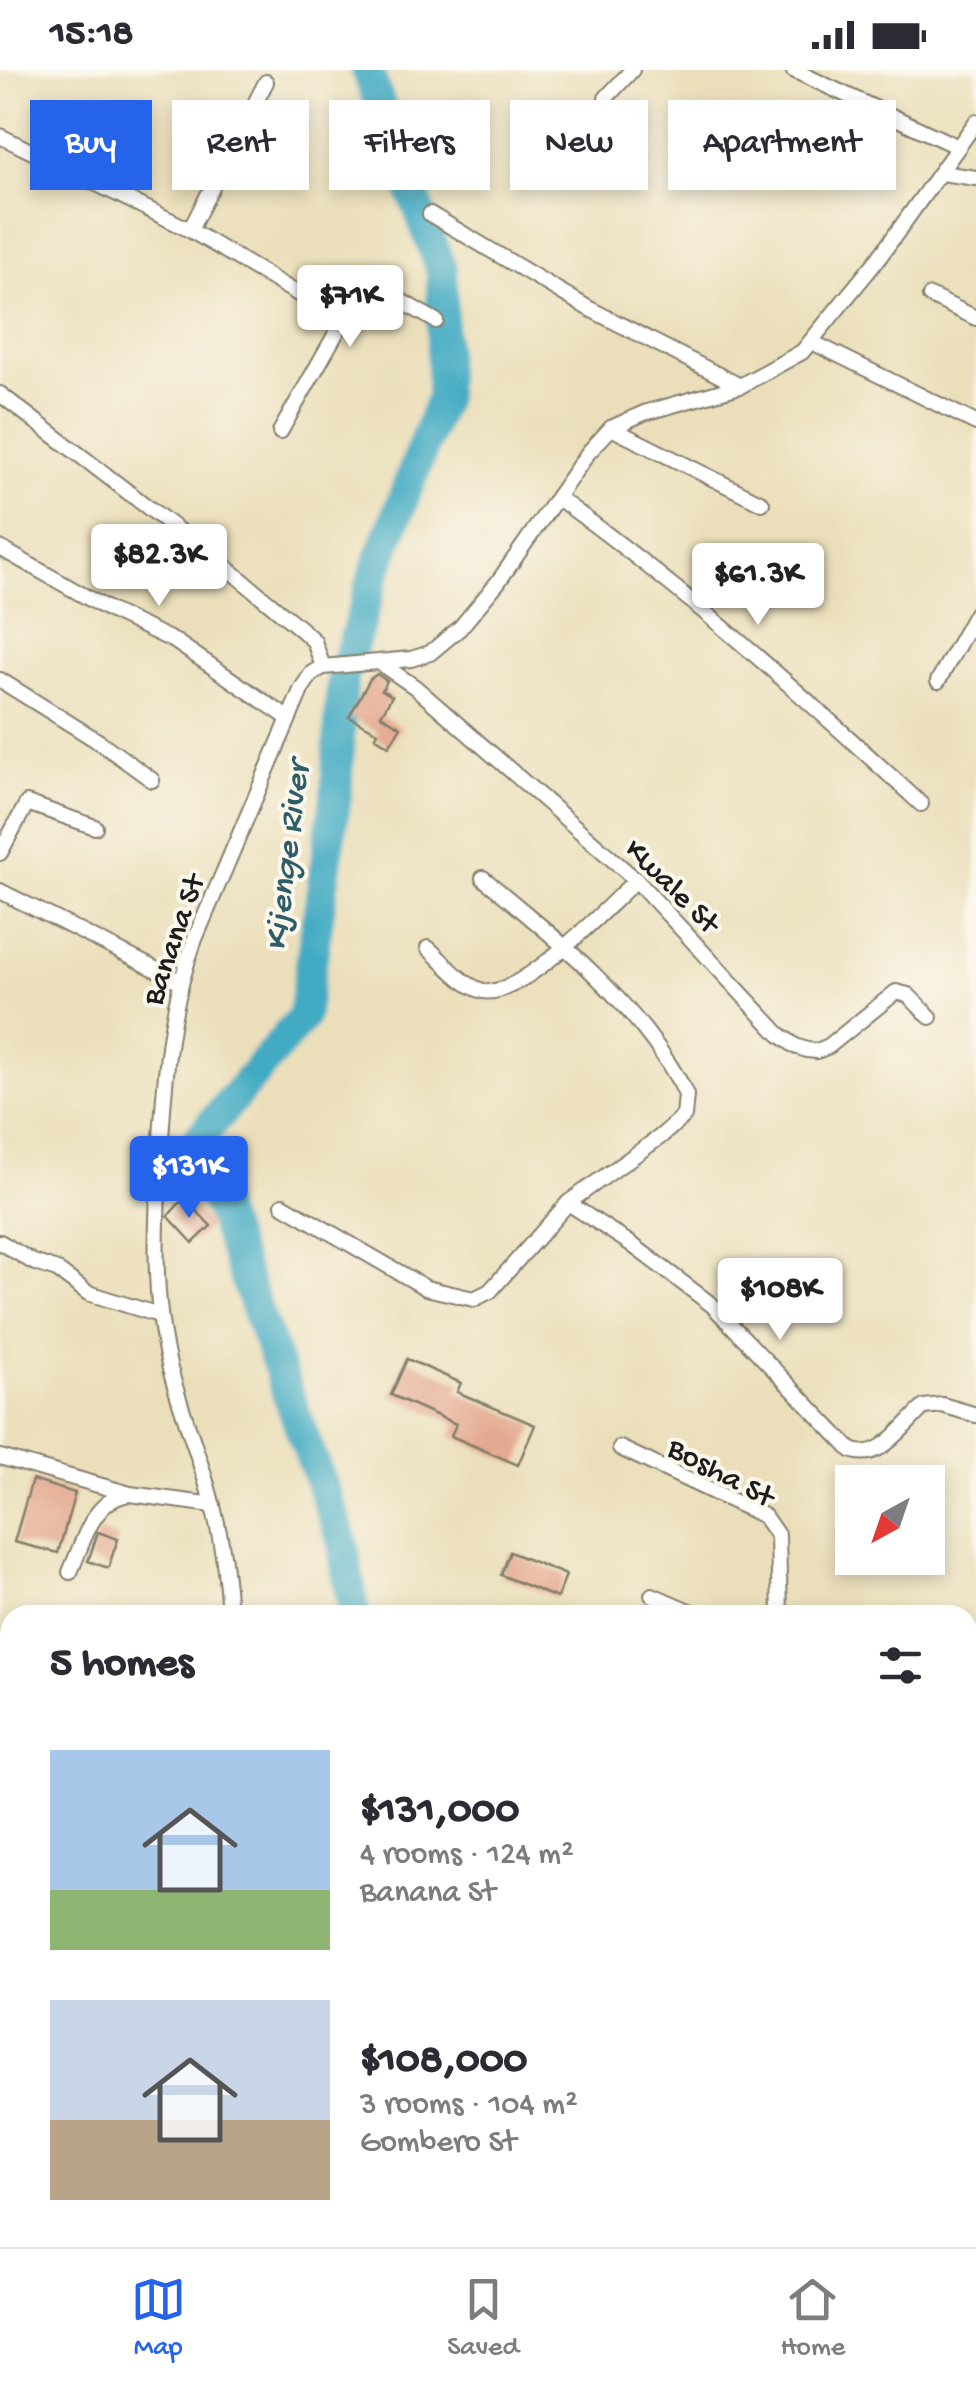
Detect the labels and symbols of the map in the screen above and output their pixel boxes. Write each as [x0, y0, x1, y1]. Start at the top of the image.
pin: $71K [291, 265, 409, 350]
pin: $82.3K [78, 524, 240, 609]
pin: $61.3K [677, 543, 839, 628]
water label: Kijenge River [258, 753, 322, 953]
street label: Kwale St [615, 832, 728, 945]
street label: Banana St [135, 868, 217, 1012]
pin: $131K [119, 1136, 259, 1221]
pin: $108K [710, 1258, 850, 1343]
street label: Bosha St [659, 1430, 782, 1520]
north arrow [835, 1465, 945, 1575]

